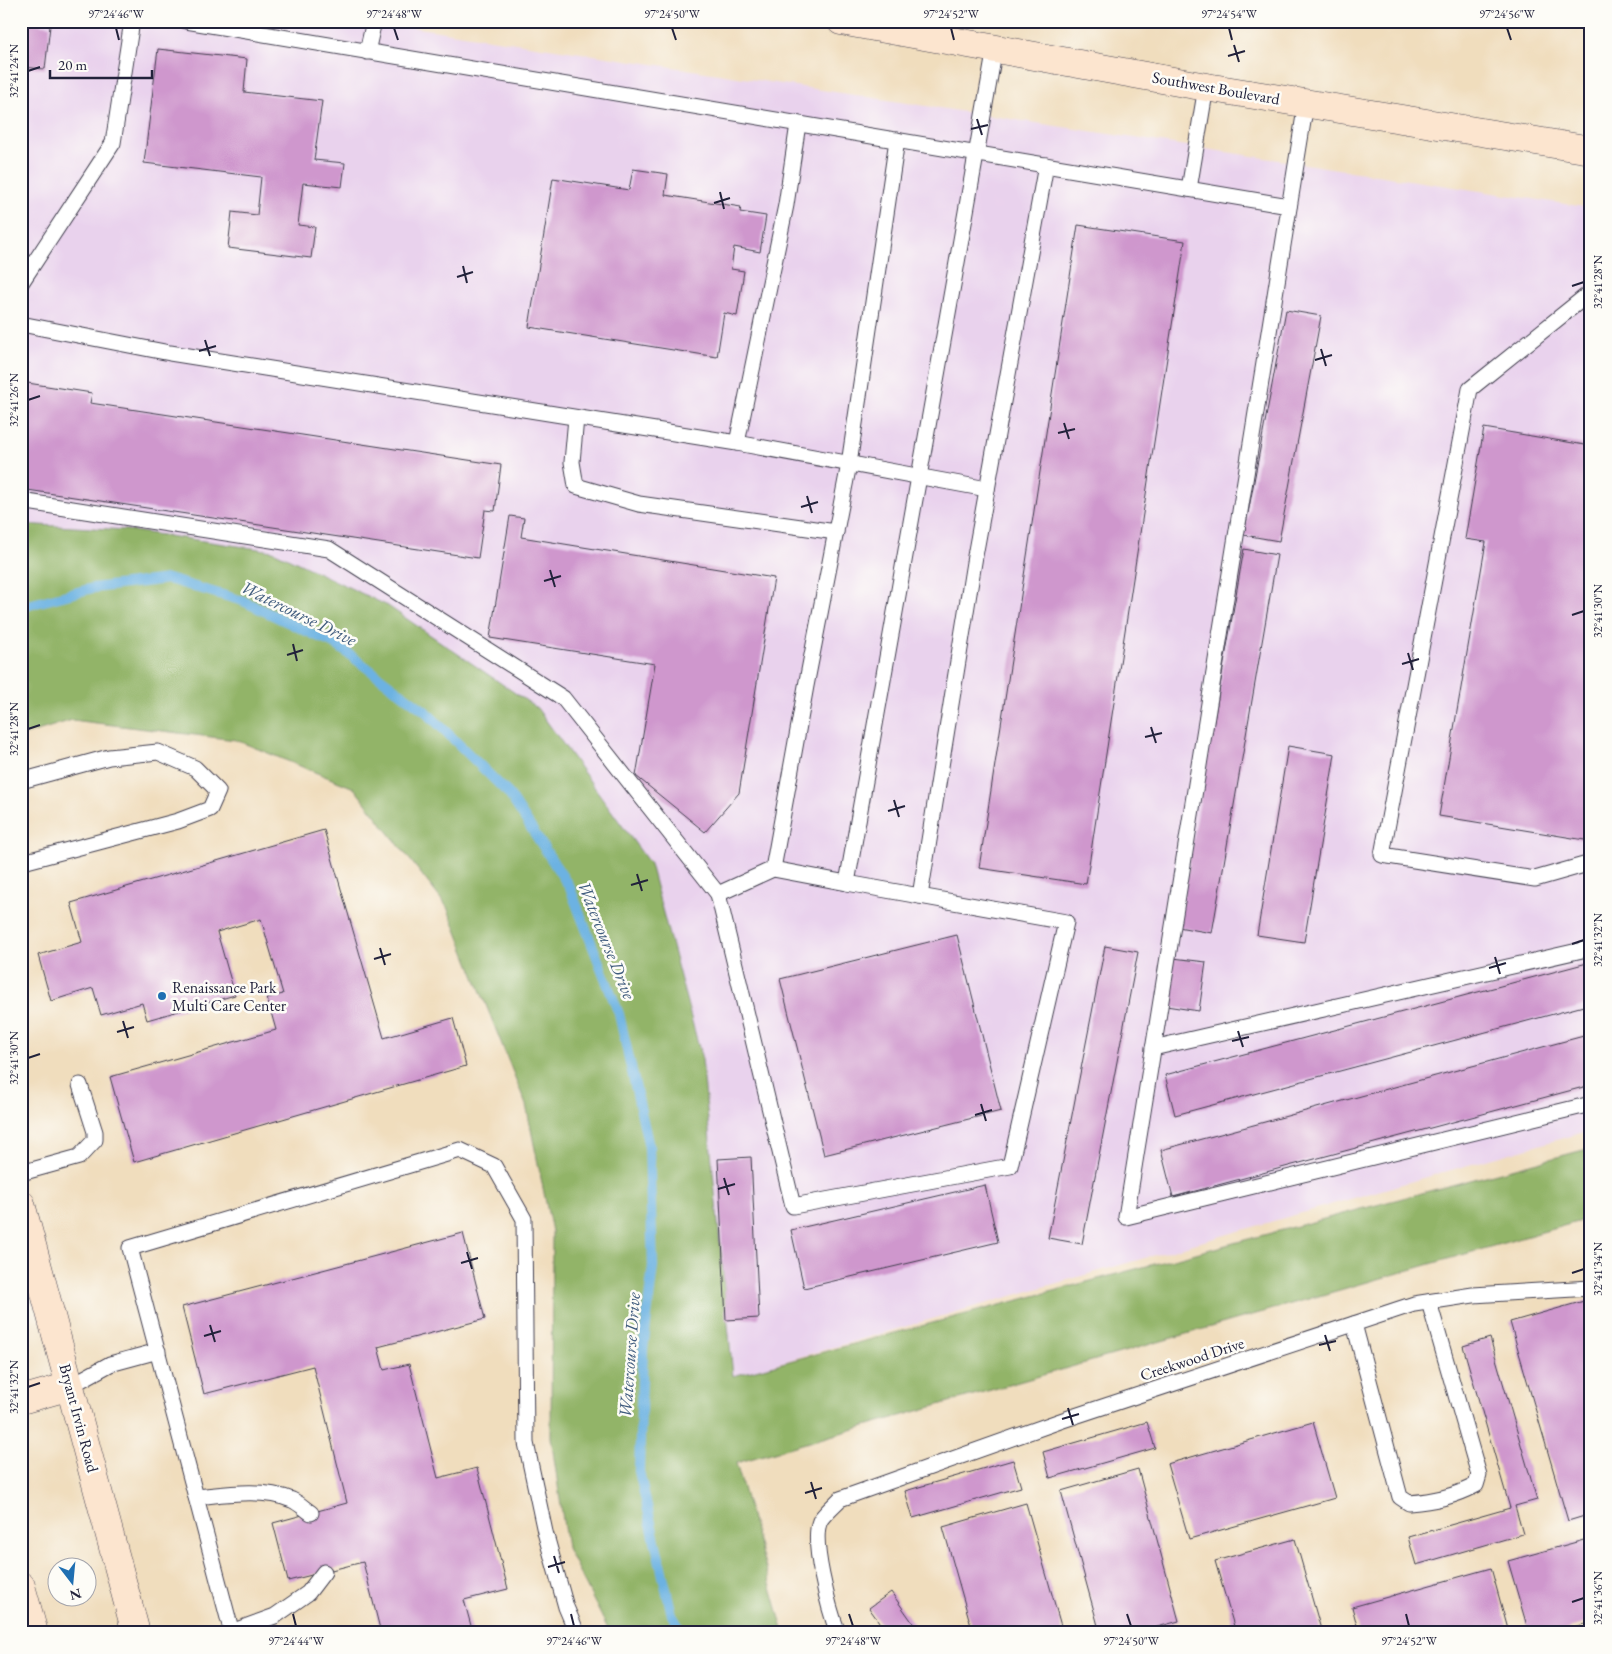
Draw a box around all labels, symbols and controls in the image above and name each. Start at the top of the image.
text: 97°24'46"W [88,6,145,22]
text: 97°24'48"W [366,6,423,22]
text: 97°24'50"W [644,6,701,22]
text: 97°24'52"W [923,6,980,22]
text: 97°24'54"W [1201,6,1258,22]
text: 97°24'56"W [1479,6,1536,22]
text: 32°41'24"N [6,44,22,98]
scale bar [50,48,152,80]
text: 20 m [58,55,87,74]
street label: Southwest Boulevard [1151,66,1282,110]
text: 32°41'28"N [1590,255,1606,309]
text: 32°41'26"N [6,373,22,427]
water label: Watercourse Drive [238,575,361,651]
text: 32°41'30"N [1590,584,1606,638]
text: 32°41'28"N [6,702,22,756]
water label: Watercourse Drive [573,877,641,1003]
text: 32°41'32"N [1590,913,1606,967]
place label: Renaissance Park Multi Care Center [172,977,287,1016]
marker: Renaissance Park Multi Care Center [156,990,168,1002]
text: 32°41'30"N [6,1031,22,1085]
text: 32°41'34"N [1590,1242,1606,1296]
water label: Watercourse Drive [613,1291,645,1418]
street label: Creekwood Drive [1137,1332,1247,1386]
text: 32°41'32"N [6,1360,22,1414]
street label: Bryant Irvin Road [54,1361,104,1475]
north arrow [48,1556,98,1606]
text: 32°41'36"N [1590,1571,1606,1625]
text: N [67,1584,84,1605]
text: 97°24'44"W [268,1633,325,1649]
text: 97°24'46"W [546,1633,603,1649]
text: 97°24'48"W [825,1633,882,1649]
text: 97°24'50"W [1103,1633,1160,1649]
text: 97°24'52"W [1381,1633,1438,1649]

